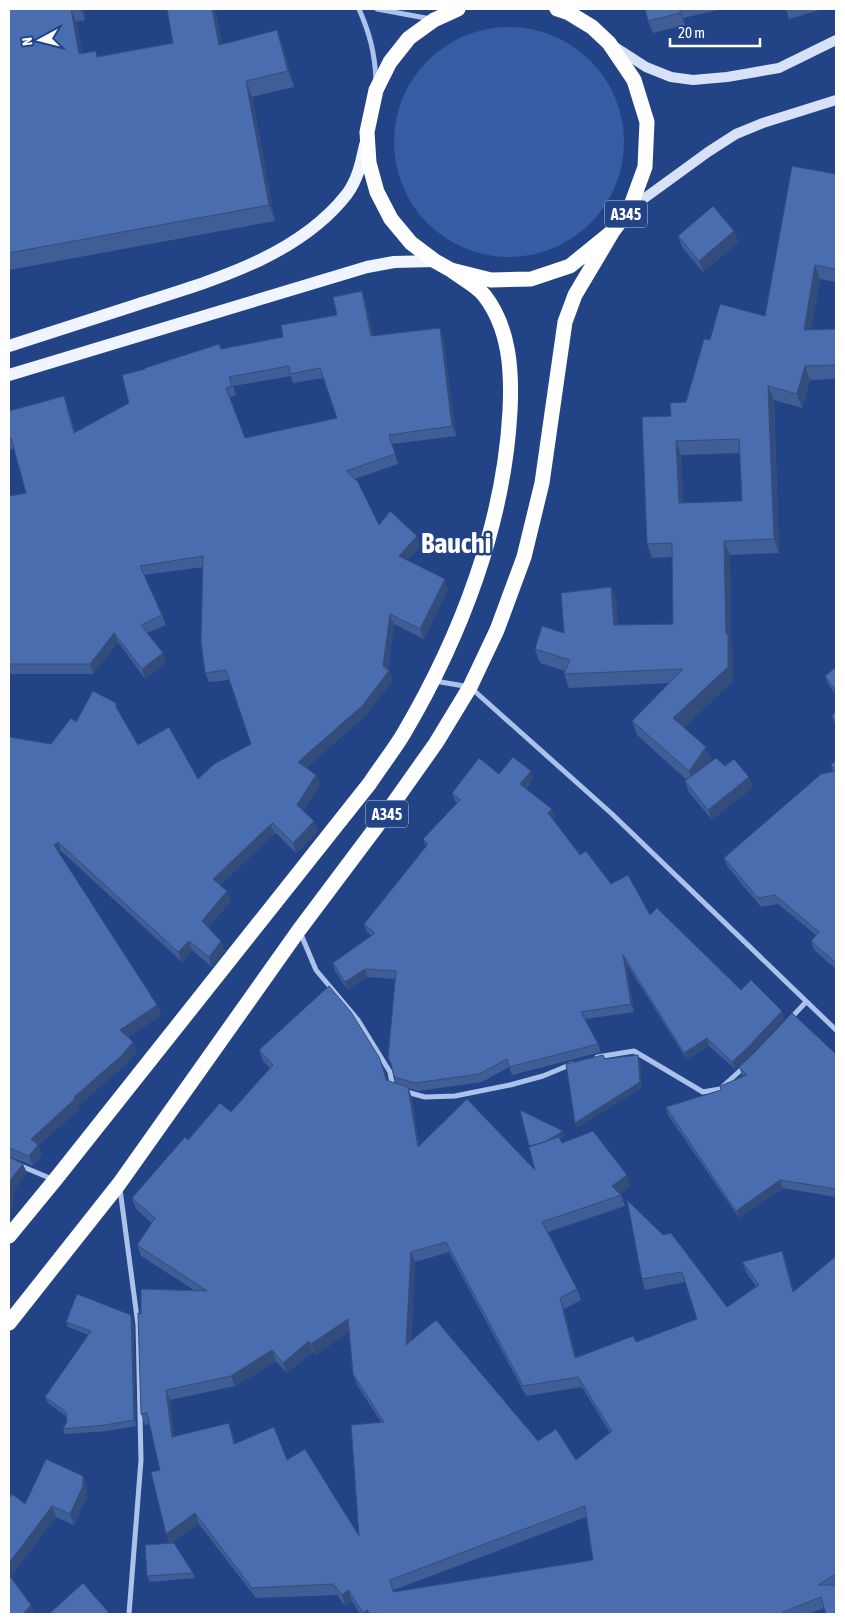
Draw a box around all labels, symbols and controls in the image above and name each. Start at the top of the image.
north arrow [15,15,65,65]
scale bar [670,15,760,47]
text: 20 m [678,24,705,41]
text: N [19,37,36,47]
road number: A345 [605,200,647,228]
district label: Bauchi [421,527,491,559]
road number: A345 [366,801,408,828]

